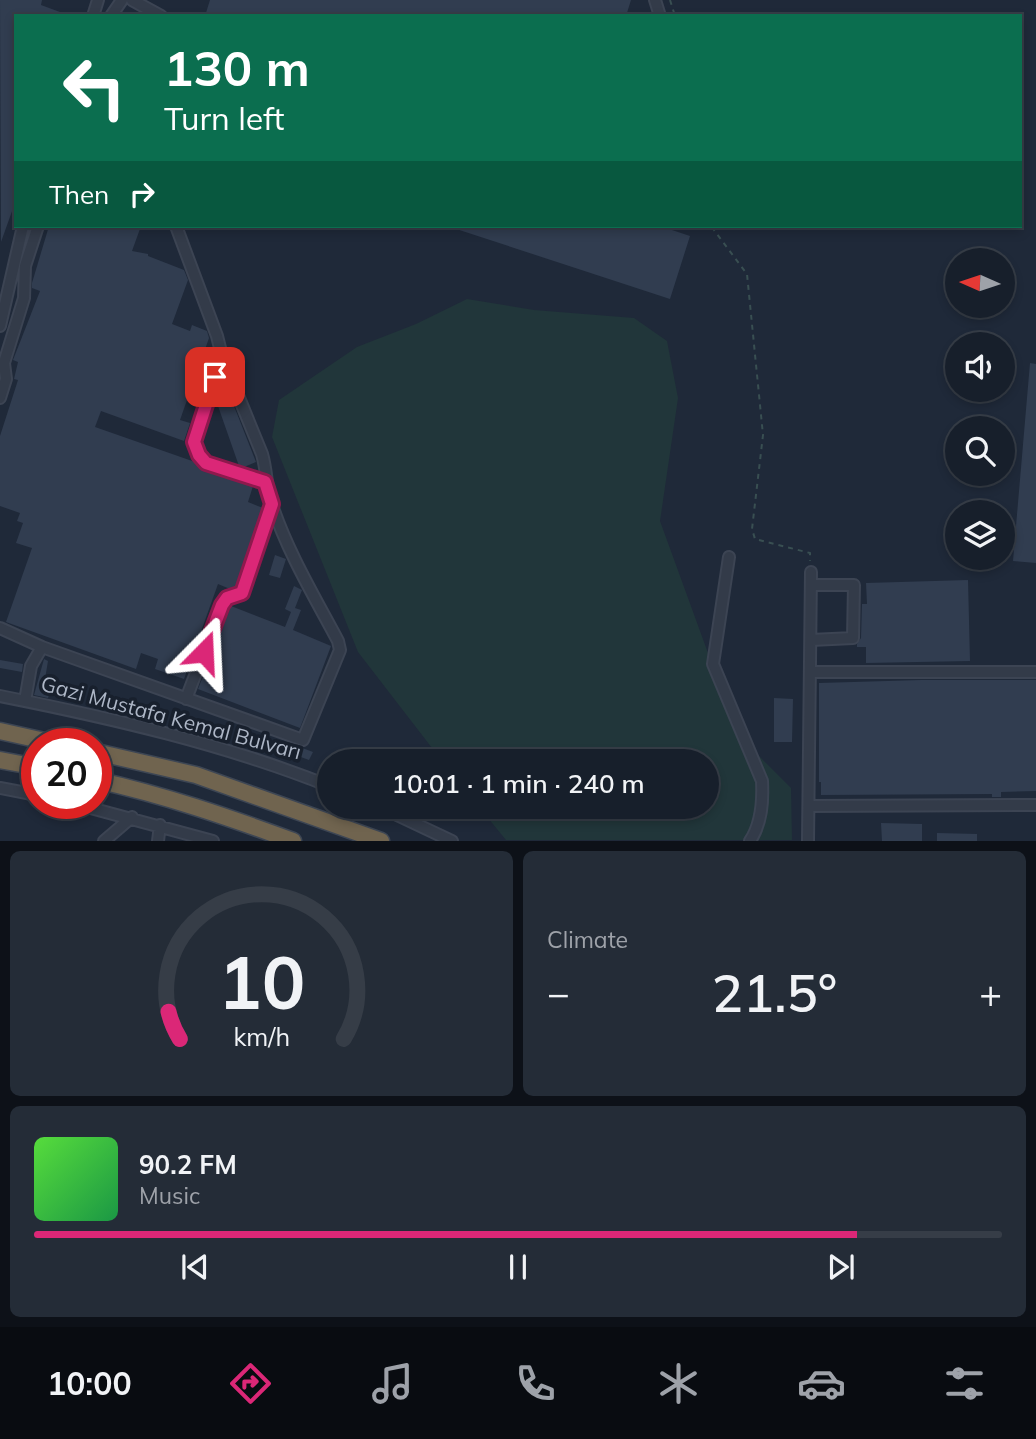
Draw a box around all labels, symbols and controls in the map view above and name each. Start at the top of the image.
text: 130 m [164,37,310,98]
icon: left [49,42,140,133]
text: Turn left [164,98,284,138]
icon: right [123,175,161,213]
text: Then [49,178,109,211]
north arrow [945,248,1015,318]
map controls [945,248,1015,570]
button: sound [945,332,1015,402]
pin [185,347,245,407]
icon: arrive [196,358,234,396]
button: search [945,416,1015,486]
button: layers [945,500,1015,570]
position arrow [167,615,241,689]
street label: Gazi Mustafa Kemal Bulvarı [38,670,304,764]
speed limit sign: 20 [21,728,112,819]
text: 10:01 · 1 min · 240 m [391,767,645,800]
text: Climate [547,925,628,954]
text: 10 [218,937,305,1028]
text: 21.5° [712,960,837,1025]
text: − [547,969,570,1017]
text: + [979,969,1002,1017]
text: km/h [233,1021,290,1052]
text: 90.2 FM [139,1148,237,1181]
text: Music [139,1181,200,1210]
icon: previous [176,1248,214,1286]
icon: pause [499,1248,537,1286]
icon: next [822,1248,860,1286]
icon: directions [226,1359,275,1408]
icon: music [368,1359,417,1408]
icon: phone [511,1359,560,1408]
icon: climate [654,1359,703,1408]
icon: car [797,1359,846,1408]
icon: filters [940,1359,989,1408]
text: 10:00 [47,1363,132,1403]

